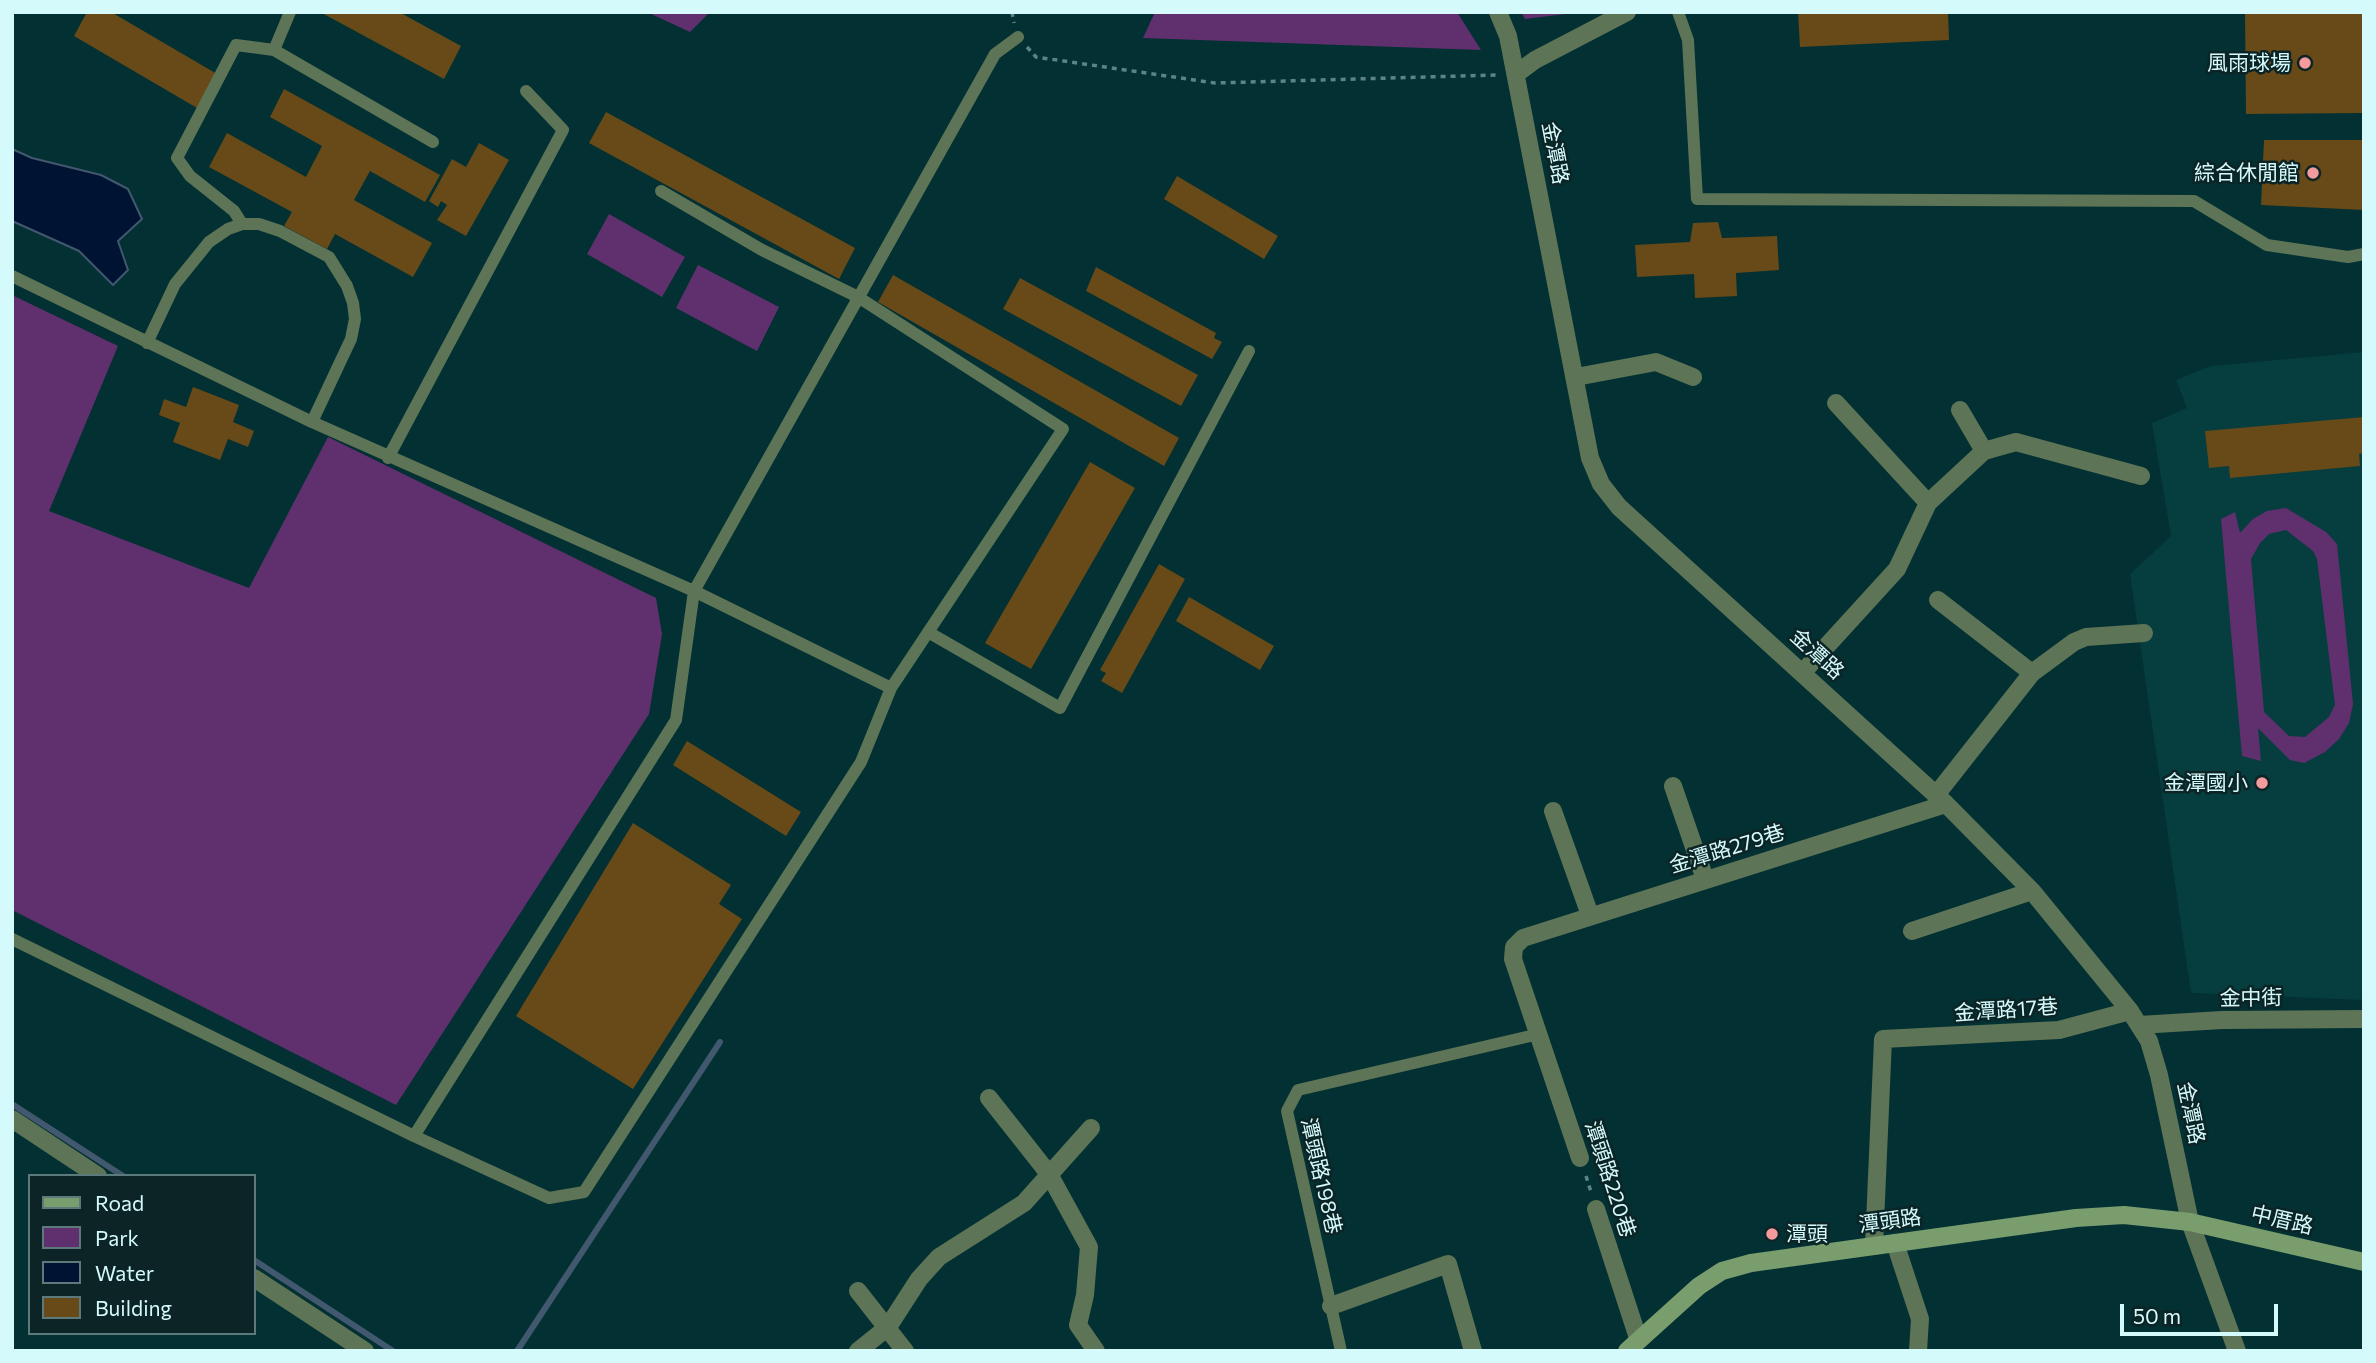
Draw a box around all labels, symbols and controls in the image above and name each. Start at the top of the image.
place label: 風雨球場 [2207,50,2291,76]
marker: 風雨球場 [2297,55,2313,71]
street label: 金潭路 [1537,120,1573,186]
place label: 綜合休閒館 [2194,160,2299,186]
marker: 綜合休閒館 [2305,165,2321,181]
street label: 金潭路 [1785,624,1849,684]
place label: 金潭國小 [2164,770,2248,796]
marker: 金潭國小 [2254,775,2270,791]
street label: 金潭路279巷 [1666,820,1788,878]
street label: 金中街 [2219,985,2283,1011]
street label: 金潭路17巷 [1953,994,2059,1026]
street label: 金潭路 [2172,1080,2210,1146]
street label: 潭頭路198巷 [1295,1115,1347,1237]
street label: 潭頭路220巷 [1579,1118,1641,1240]
legend [28,1174,256,1335]
text: Road [95,1190,144,1215]
street label: 中厝路 [2248,1201,2316,1239]
street label: 潭頭路 [1857,1204,1923,1238]
place label: 潭頭 [1786,1221,1828,1247]
text: Park [95,1225,139,1250]
marker: 潭頭 [1764,1226,1780,1242]
text: Water [95,1260,154,1285]
scale bar [2124,1290,2282,1334]
text: Building [95,1295,172,1320]
text: 50 m [2133,1303,2181,1328]

